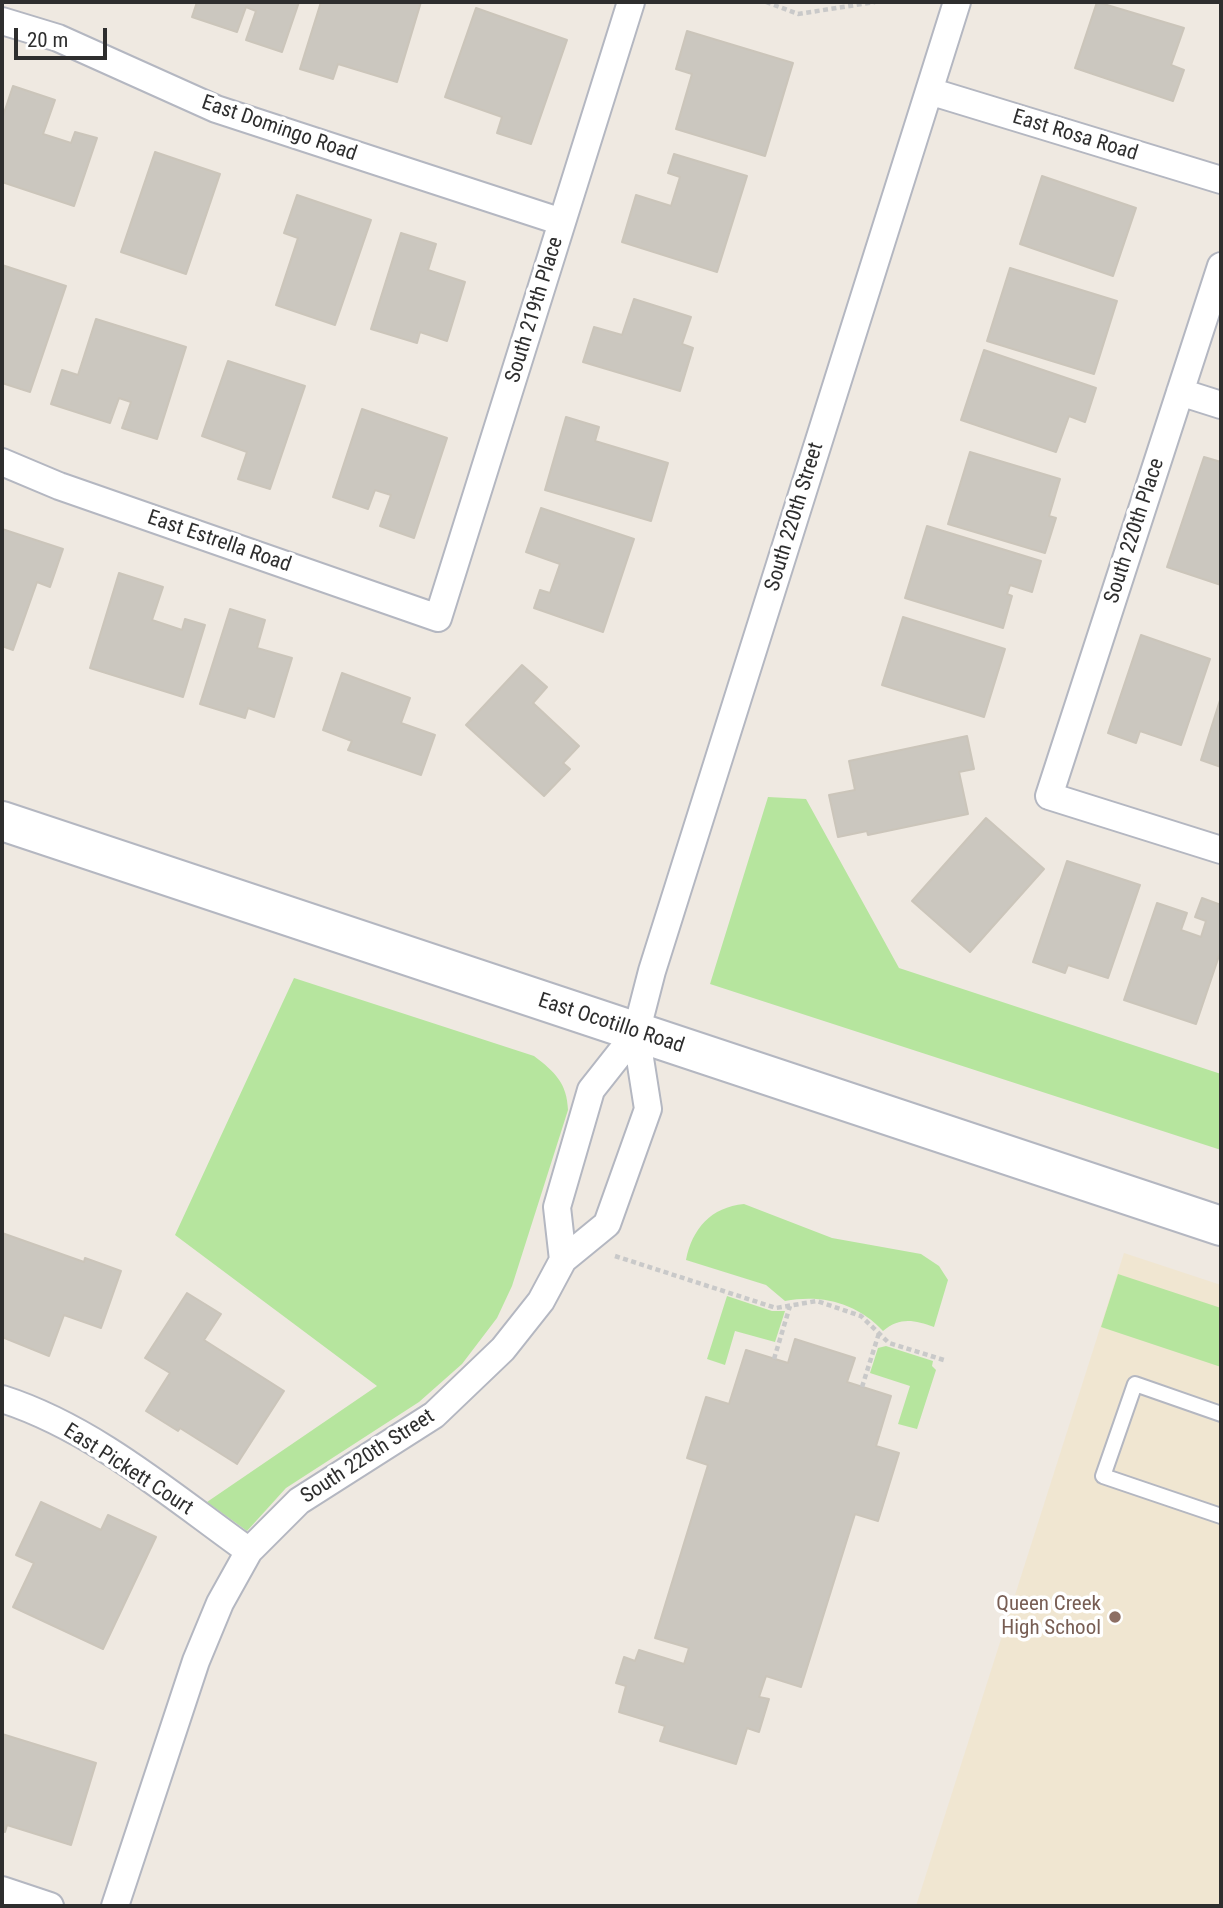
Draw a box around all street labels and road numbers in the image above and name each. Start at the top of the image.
street label: East Domingo Road [198,91,360,167]
street label: East Rosa Road [1009,105,1141,167]
street label: South 219th Place [501,234,569,386]
street label: South 220th Street [760,440,830,594]
street label: South 220th Place [1100,455,1170,607]
street label: East Estrella Road [144,506,294,578]
street label: East Ocotillo Road [535,989,687,1059]
street label: South 220th Street [296,1404,440,1510]
street label: East Pickett Court [59,1419,197,1521]

